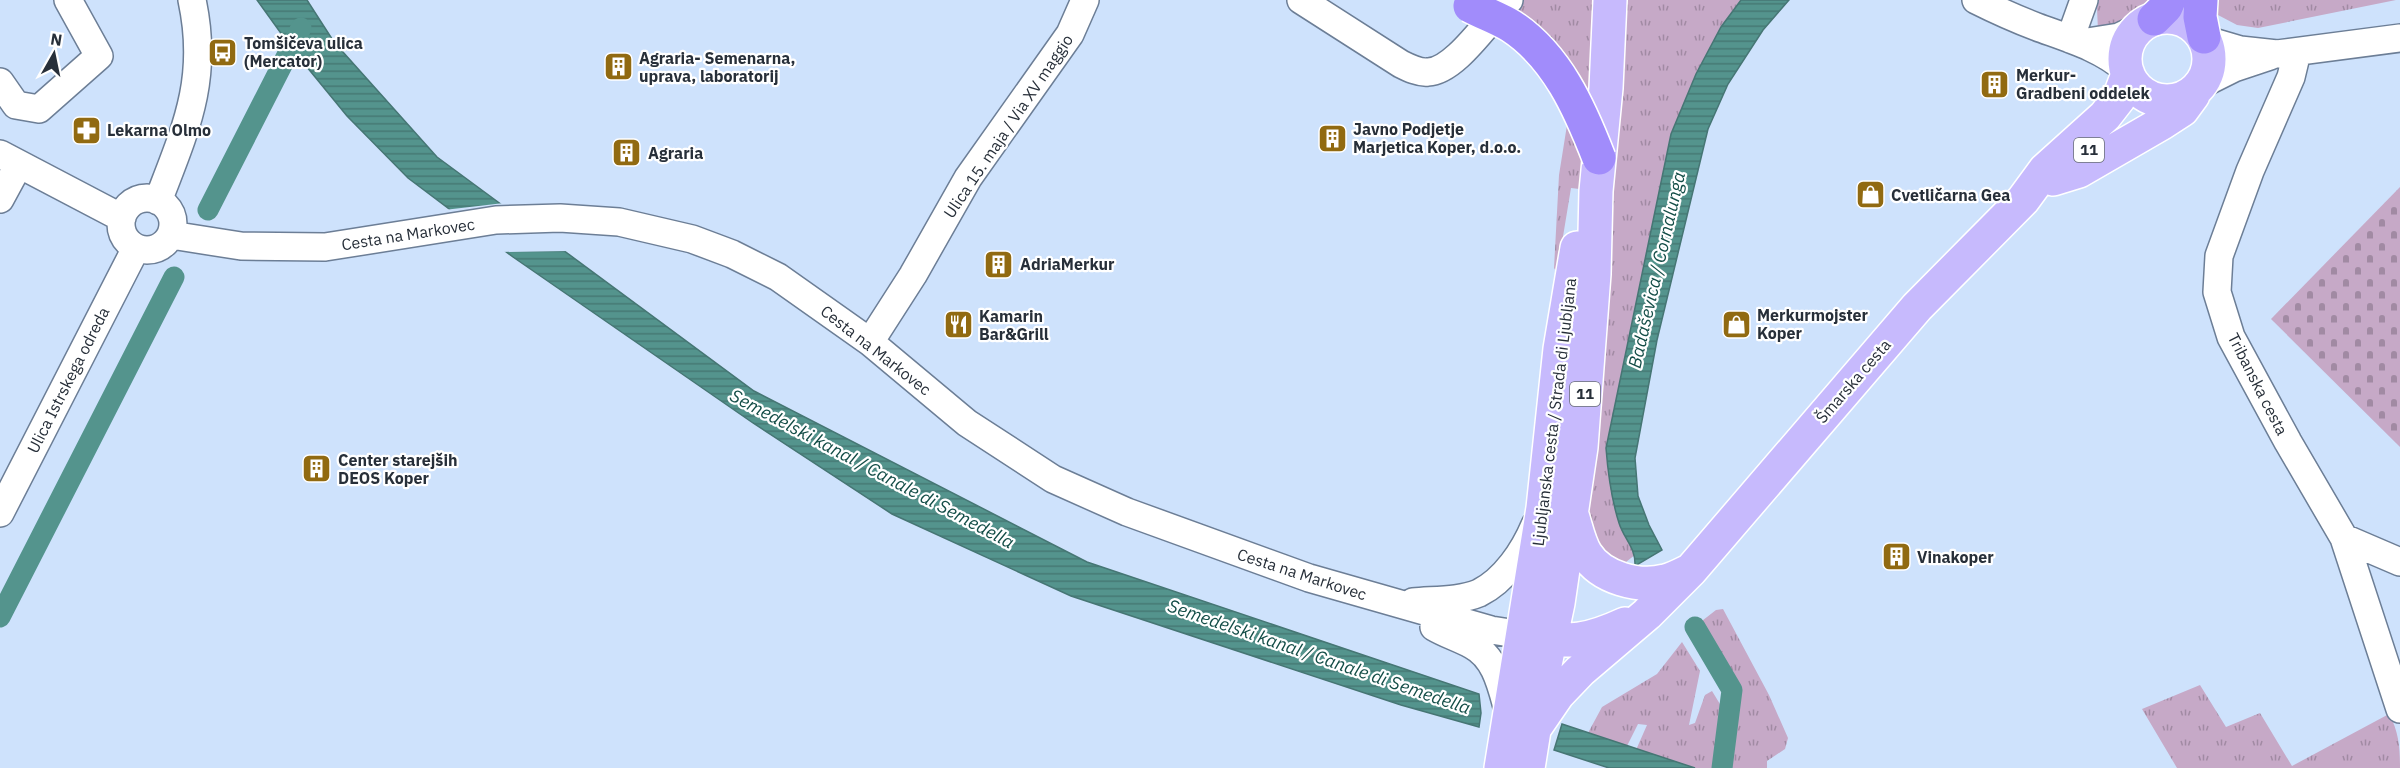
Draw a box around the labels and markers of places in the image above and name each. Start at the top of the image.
place label: Tomšičeva ulica (Mercator) [244,33,363,71]
bus stop icon: Tomšičeva ulica (Mercator) [207,36,239,68]
place label: Agraria- Semenarna, uprava, laboratorij [639,48,796,86]
building icon: Agraria- Semenarna, uprava, laboratorij [602,51,634,83]
place label: Merkur- Gradbeni oddelek [2016,65,2150,103]
building icon: Merkur- Gradbeni oddelek [1979,68,2011,100]
pharmacy icon: Lekarna Olmo [70,114,102,146]
place label: Javno Podjetje Marjetica Koper, d.o.o. [1353,119,1521,157]
place label: Lekarna Olmo [107,120,211,140]
building icon: Javno Podjetje Marjetica Koper, d.o.o. [1316,122,1348,154]
building icon: Agraria [611,137,643,169]
place label: Agraria [648,143,703,163]
shop icon: Cvetličarna Gea [1854,179,1886,211]
place label: Cvetličarna Gea [1891,185,2010,205]
building icon: AdriaMerkur [983,248,1015,280]
place label: AdriaMerkur [1020,254,1115,274]
place label: Merkurmojster Koper [1757,305,1869,343]
place label: Kamarin Bar&Grill [979,306,1049,344]
shop icon: Merkurmojster Koper [1720,308,1752,340]
restaurant icon: Kamarin Bar&Grill [942,309,974,341]
place label: Center starejših DEOS Koper [338,450,458,488]
building icon: Center starejših DEOS Koper [301,453,333,485]
building icon: Vinakoper [1880,541,1912,573]
place label: Vinakoper [1917,547,1994,567]

